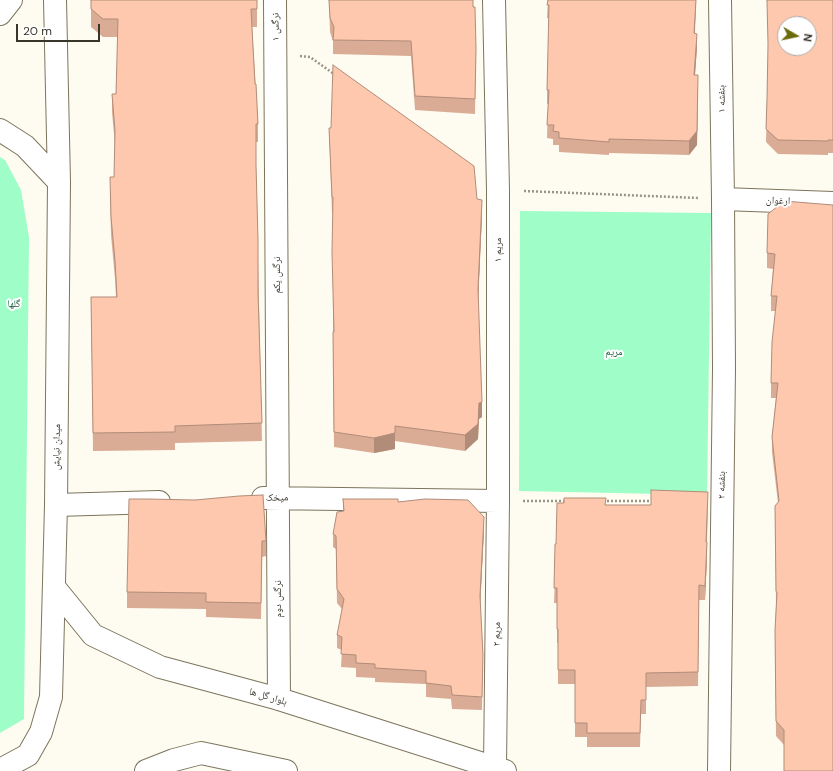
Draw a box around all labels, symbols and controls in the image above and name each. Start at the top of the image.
street label: نرگس ۱ [270,13,282,41]
scale bar [18,16,102,42]
north arrow [777,16,817,56]
text: 20 m [23,23,52,39]
text: N [800,33,815,43]
street label: بنفشه ۱ [716,85,728,113]
street label: ارغوان [766,195,790,207]
street label: مریم ۱ [492,238,504,262]
street label: نرگس یکم [271,256,283,294]
park label: گلها [8,298,20,310]
park label: مریم [605,346,623,358]
street label: میدان نیایش [51,424,63,470]
street label: بنفشه ۲ [716,471,728,499]
street label: میخک [266,492,288,504]
street label: نرگس دوم [272,580,284,618]
street label: مریم ۲ [491,622,503,646]
street label: بلوار گل ها [248,686,288,708]

